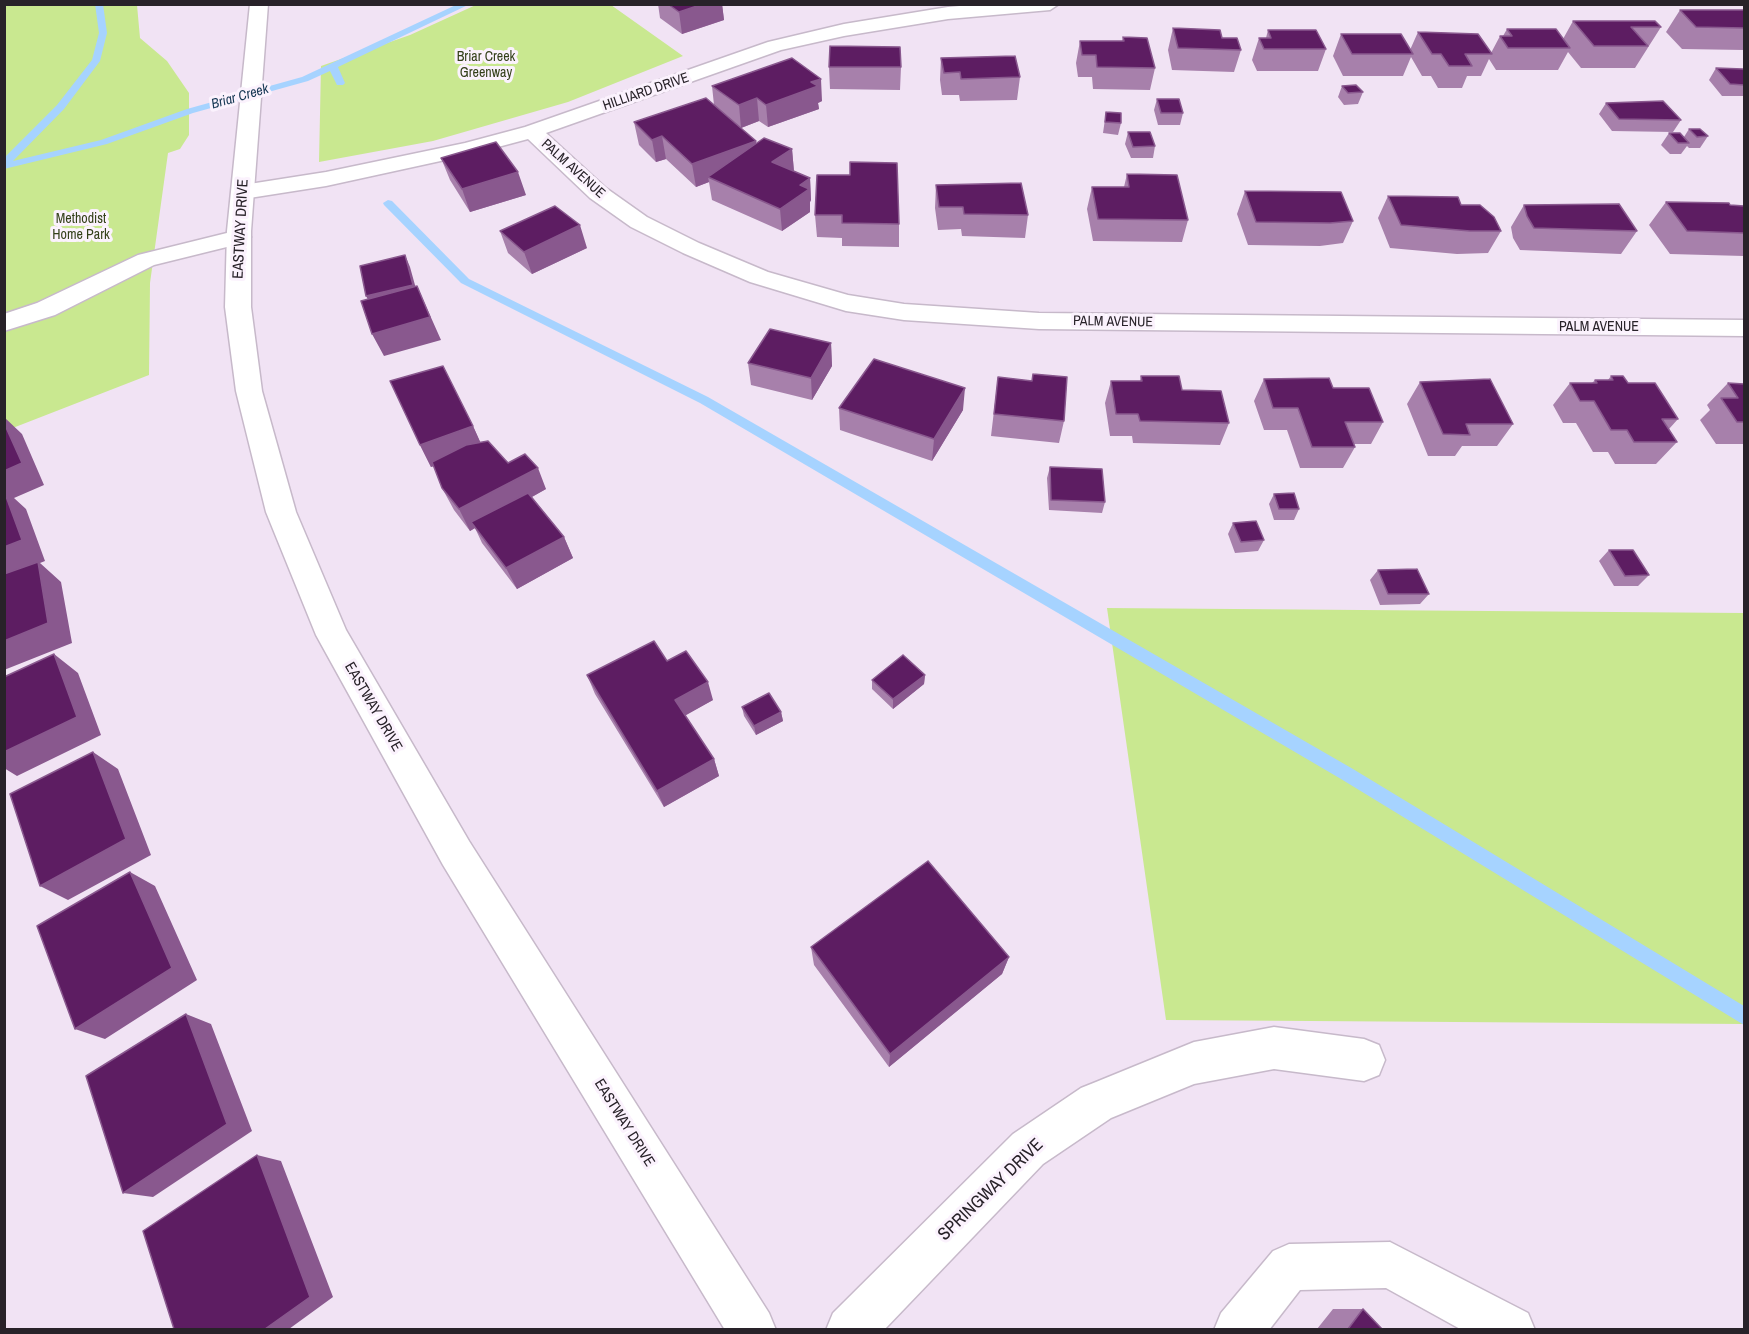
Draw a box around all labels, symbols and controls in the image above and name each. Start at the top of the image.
park label: Briar Creek Greenway [457,49,515,82]
street label: HILLIARD DRIVE [601,69,691,115]
water label: Briar Creek [209,81,271,113]
street label: PALM AVENUE [538,136,608,202]
street label: EASTWAY DRIVE [229,179,253,279]
park label: Methodist Home Park [52,211,110,244]
street label: PALM AVENUE [1073,313,1153,331]
street label: PALM AVENUE [1559,319,1639,335]
street label: EASTWAY DRIVE [340,659,406,755]
street label: EASTWAY DRIVE [590,1076,658,1170]
street label: SPRINGWAY DRIVE [934,1134,1048,1246]

